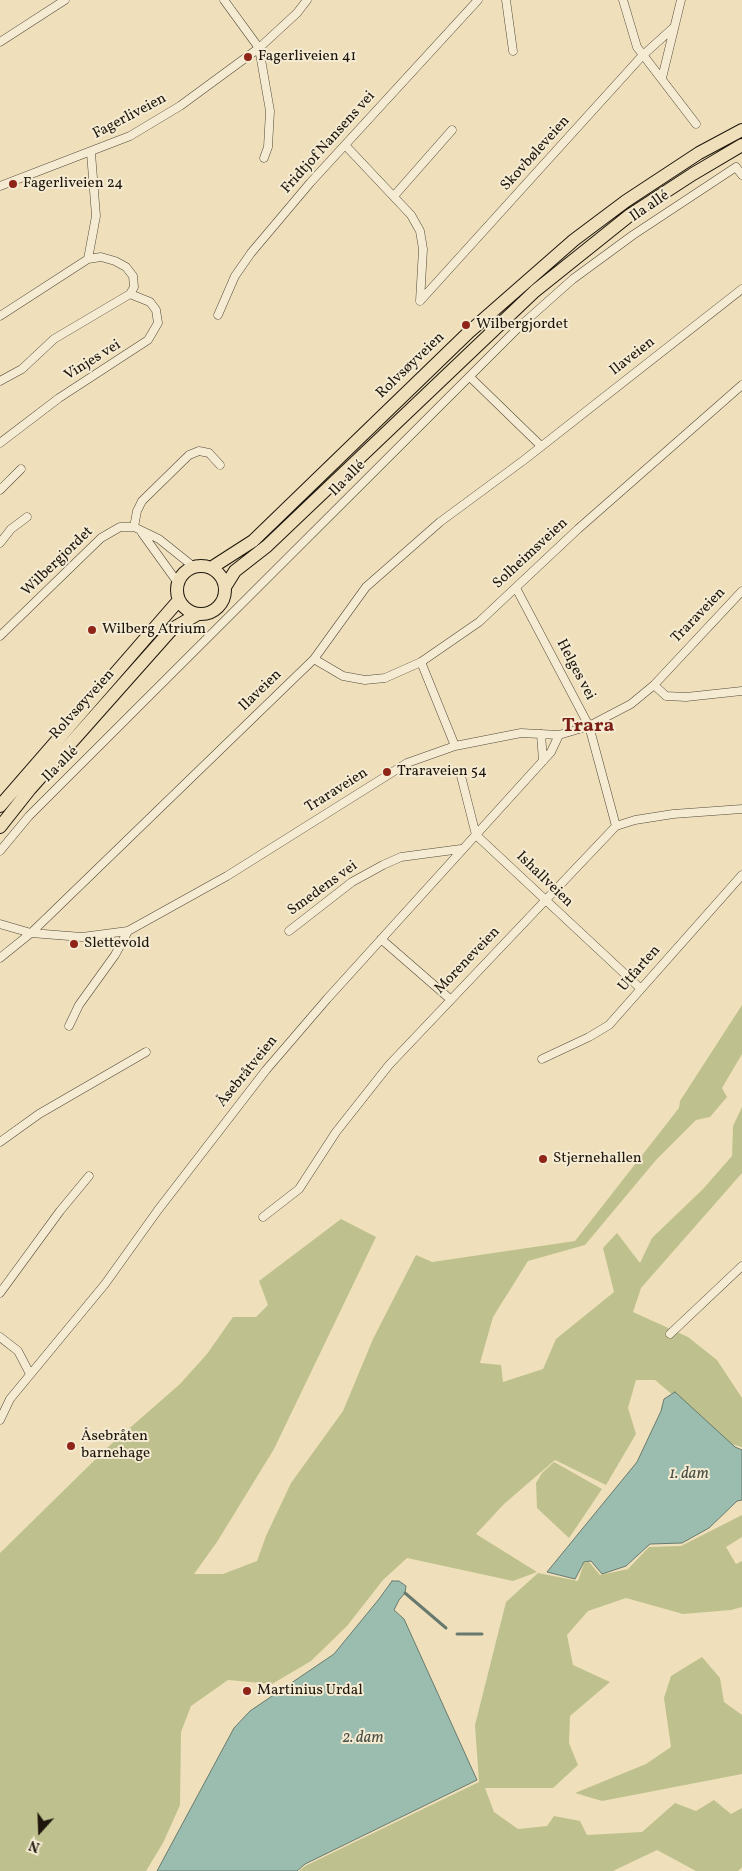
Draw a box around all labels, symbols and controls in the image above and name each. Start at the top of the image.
place label: Fagerliveien 41 [258,48,356,66]
marker: Fagerliveien 41 [242,51,254,63]
street label: Fridtjof Nansens vei [278,88,380,198]
street label: Fagerliveien [90,90,170,144]
street label: Skovbøleveien [498,113,574,195]
place label: Fagerliveien 24 [23,175,123,193]
marker: Fagerliveien 24 [7,178,19,190]
street label: Ila allé [627,187,673,227]
place label: Wilbergjordet [476,316,568,334]
marker: Wilbergjordet [460,319,472,331]
street label: Rolvsøyveien [373,329,449,403]
street label: Ilaveien [607,334,659,380]
street label: Vinjes vei [61,337,125,385]
street label: Ila allé [326,457,370,501]
street label: Solheimsveien [490,515,572,593]
street label: Wilbergjordet [19,524,97,600]
street label: Traraveien [668,584,730,648]
place label: Wilberg Atrium [102,621,206,639]
marker: Wilberg Atrium [86,624,98,636]
street label: Helges vei [551,636,599,704]
street label: Rolvsøyveien [47,666,119,744]
street label: Ilaveien [236,666,286,716]
district label: Trara [562,715,614,739]
street label: Ila allé [39,743,83,787]
place label: Traraveien 54 [397,763,487,781]
street label: Traraveien [302,765,372,817]
marker: Traraveien 54 [381,766,393,778]
street label: Ishallveien [512,848,576,912]
street label: Smedens vei [285,858,361,920]
street label: Moreneveien [432,924,504,998]
place label: Slettevold [84,935,150,953]
marker: Slettevold [68,938,80,950]
street label: Utfarten [615,942,665,996]
street label: Åsebråtveien [214,1033,282,1111]
place label: Stjernehallen [553,1150,642,1168]
marker: Stjernehallen [537,1153,549,1165]
place label: Åsebråten barnehage [81,1428,150,1463]
marker: Åsebråten barnehage [65,1440,77,1452]
water label: 1. dam [669,1465,709,1485]
place label: Martinius Urdal [257,1682,363,1700]
marker: Martinius Urdal [241,1685,253,1697]
water label: 2. dam [342,1729,384,1749]
north arrow [15,1806,65,1856]
text: N [27,1835,43,1856]

